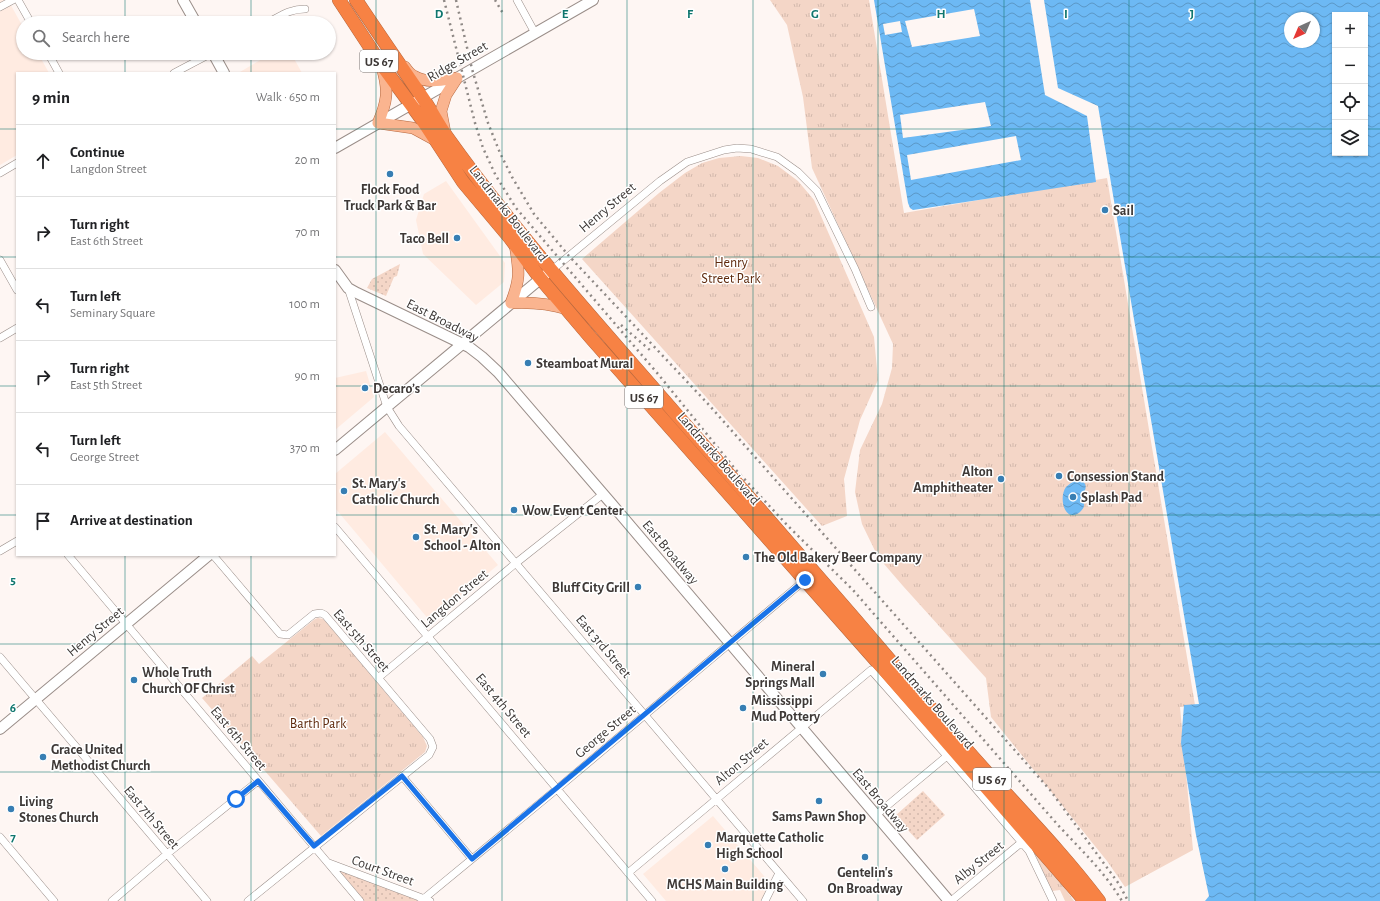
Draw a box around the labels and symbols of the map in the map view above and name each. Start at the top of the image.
text: D [435,8,444,21]
text: E [562,8,569,21]
text: F [687,8,694,21]
text: G [811,8,819,21]
text: H [936,8,946,21]
text: I [1064,8,1068,21]
text: J [1190,8,1194,21]
north arrow [1284,12,1320,48]
street label: Ridge Street [425,39,490,85]
road number: US 67 [360,50,398,72]
street label: Landmarks Boulevard [466,163,550,264]
marker: Flock Food Truck Park & Bar [385,169,395,179]
street label: Henry Street [577,180,639,235]
place label: Flock Food Truck Park & Bar [344,183,436,213]
place label: Sail [1113,204,1134,218]
marker: Sail [1100,205,1110,215]
place label: Taco Bell [400,232,449,246]
marker: Taco Bell [452,233,462,243]
park label: Henry Street Park [701,256,761,286]
street label: East Broadway [404,297,481,345]
place label: Steamboat Mural [536,357,633,371]
marker: Steamboat Mural [523,358,533,368]
place label: Decaro’s [373,382,420,396]
marker: Decaro’s [360,383,370,393]
road number: US 67 [625,386,663,408]
street label: Landmarks Boulevard [674,410,762,508]
place label: Alton Amphitheater [913,465,993,495]
place label: Consession Stand [1067,470,1165,484]
marker: Consession Stand [1054,471,1064,481]
marker: Alton Amphitheater [996,474,1006,484]
place label: St. Mary's Catholic Church [352,477,440,507]
marker: St. Mary's Catholic Church [339,486,349,496]
place label: Splash Pad [1081,491,1143,505]
marker: Splash Pad [1068,492,1078,502]
place label: Wow Event Center [522,504,624,518]
marker: Wow Event Center [509,505,519,515]
street label: East Broadway [640,518,701,587]
place label: St. Mary's School - Alton [424,523,501,553]
marker: St. Mary's School - Alton [411,532,421,542]
place label: The Old Bakery Beer Company [754,551,922,565]
marker: The Old Bakery Beer Company [741,552,751,562]
street label: Langdon Street [418,566,491,631]
route end [796,571,814,589]
text: 5 [10,574,16,587]
place label: Bluff City Grill [552,581,630,595]
marker: Bluff City Grill [633,582,643,592]
street label: Henry Street [65,604,127,659]
street label: East 5th Street [330,607,392,675]
street label: East 3rd Street [573,612,634,681]
street label: Landmarks Boulevard [888,654,976,752]
place label: Mineral Springs Mall [745,660,815,690]
place label: Whole Truth Church OF Christ [142,666,235,696]
marker: Mineral Springs Mall [818,669,828,679]
street label: East 4th Street [473,671,534,741]
marker: Whole Truth Church OF Christ [129,675,139,685]
place label: Mississippi Mud Pottery [751,694,821,724]
text: 6 [10,702,16,715]
street label: George Street [573,702,639,761]
marker: Mississippi Mud Pottery [738,703,748,713]
street label: East 6th Street [208,704,269,774]
park label: Barth Park [290,717,347,731]
street label: Alton Street [712,735,771,788]
place label: Grace United Methodist Church [51,743,151,773]
marker: Grace United Methodist Church [38,752,48,762]
street label: East Broadway [850,766,911,835]
road number: US 67 [973,768,1011,790]
street label: East 7th Street [121,783,182,852]
route start [227,790,245,808]
place label: Living Stones Church [19,795,99,825]
marker: Sams Pawn Shop [814,796,824,806]
marker: Living Stones Church [6,804,16,814]
place label: Sams Pawn Shop [772,810,866,824]
text: 7 [10,831,16,844]
place label: Marquette Catholic High School [716,831,824,861]
street label: Alby Street [951,838,1007,887]
marker: Marquette Catholic High School [703,840,713,850]
marker: Gentelin's On Broadway [860,852,870,862]
street label: Court Street [350,853,416,889]
marker: MCHS Main Building [720,864,730,874]
place label: Gentelin's On Broadway [828,866,903,896]
place label: MCHS Main Building [667,878,784,892]

